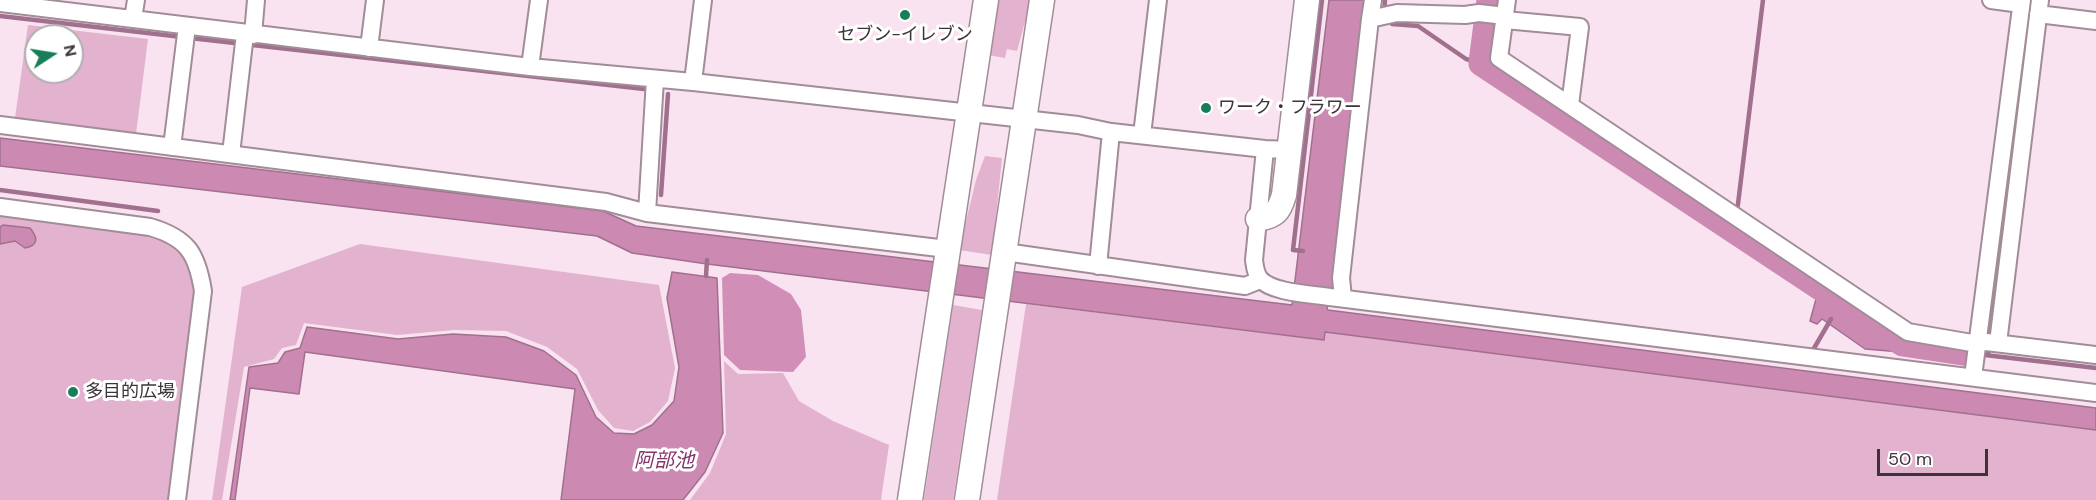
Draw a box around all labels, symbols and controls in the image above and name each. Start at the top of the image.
marker: セブン-イレブン [898,8,912,22]
north arrow [24,24,84,84]
place label: セブン-イレブン [837,24,973,46]
text: N [59,43,82,58]
place label: ワーク・フラワー [1218,97,1362,119]
marker: ワーク・フラワー [1199,101,1213,115]
place label: 多目的広場 [85,381,175,403]
marker: 多目的広場 [66,385,80,399]
scale bar [1880,437,1991,475]
text: 50 m [1888,447,1932,471]
water label: 阿部池 [634,450,694,474]

